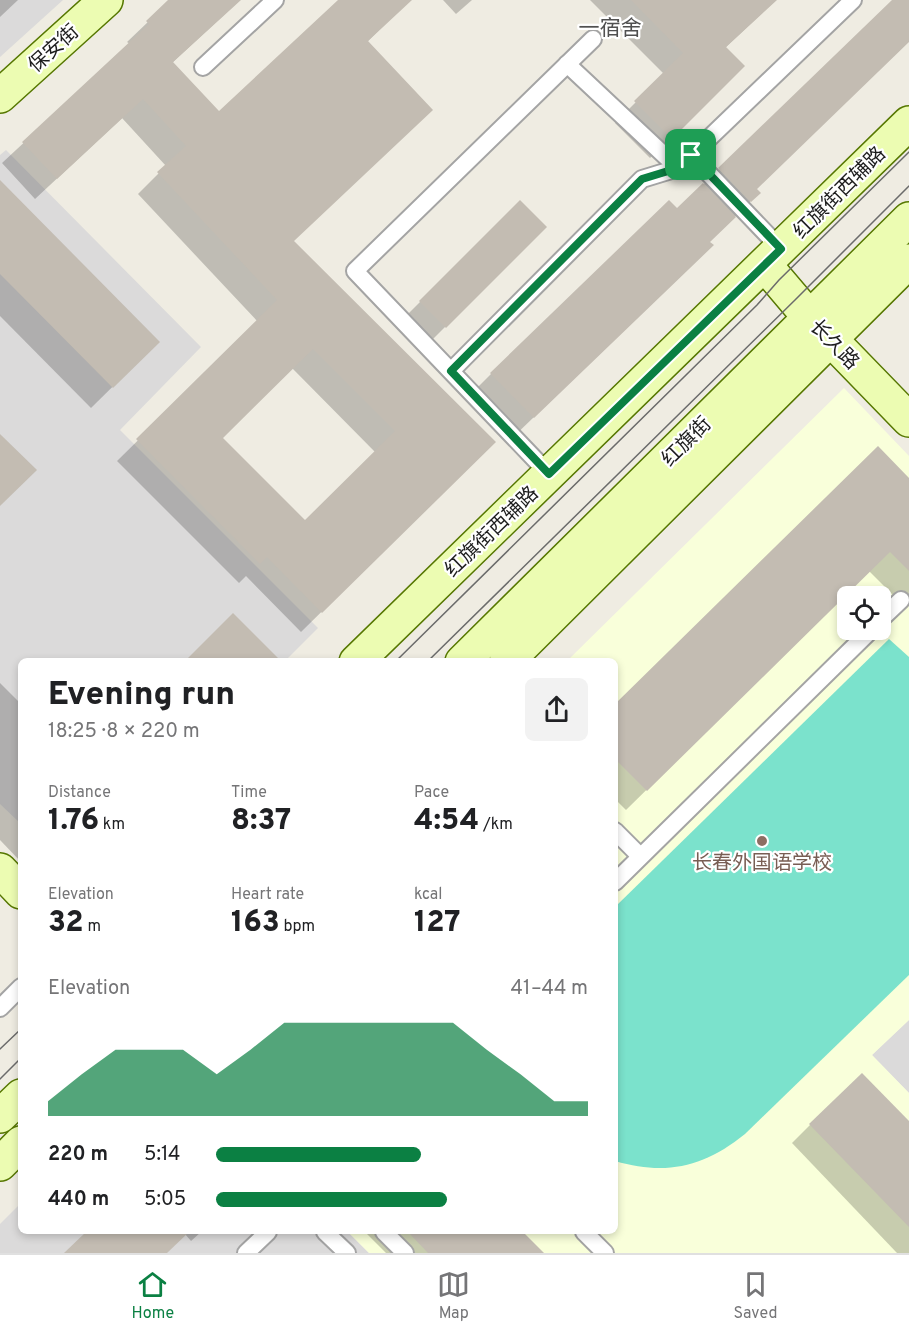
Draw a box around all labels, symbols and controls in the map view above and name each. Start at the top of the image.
district label: 一宿舍 [579,16,642,43]
street label: 保安街 [23,20,85,79]
pin [665,129,716,180]
icon: arrive [674,138,707,171]
street label: 红旗街西辅路 [789,142,892,245]
street label: 长久路 [803,315,864,376]
street label: 红旗街 [657,412,718,473]
street label: 红旗街西辅路 [440,481,545,583]
map controls [837,586,891,640]
button: locate [837,586,891,640]
text: Evening run [48,675,235,717]
button: share [525,678,588,741]
text: 18:25 · 8 × 220 m [48,719,200,745]
text: Distance [48,783,111,803]
text: Time [231,783,267,803]
text: Pace [414,783,449,803]
text: 1.76 [48,803,99,840]
text: 8:37 [231,803,291,840]
text: 4:54 [414,803,479,840]
text: km [99,815,125,835]
text: /km [479,815,513,835]
marker: 长春外国语学校 [755,834,769,848]
place label: 长春外国语学校 [692,851,832,877]
text: Elevation [48,885,114,905]
text: Heart rate [231,885,304,905]
text: kcal [414,885,442,905]
text: 32 [48,905,84,942]
text: 163 [231,905,280,942]
text: 127 [414,905,461,942]
text: m [84,917,101,937]
text: bpm [280,917,315,937]
text: Elevation [48,976,130,1002]
text: 41–44 m [511,976,588,1002]
text: 220 m [48,1142,108,1168]
text: 5:14 [144,1142,180,1168]
text: 440 m [48,1187,109,1213]
text: 5:05 [144,1187,186,1213]
tab: Home [132,1268,174,1324]
tab: Map [437,1268,470,1324]
tab: Saved [733,1268,777,1324]

